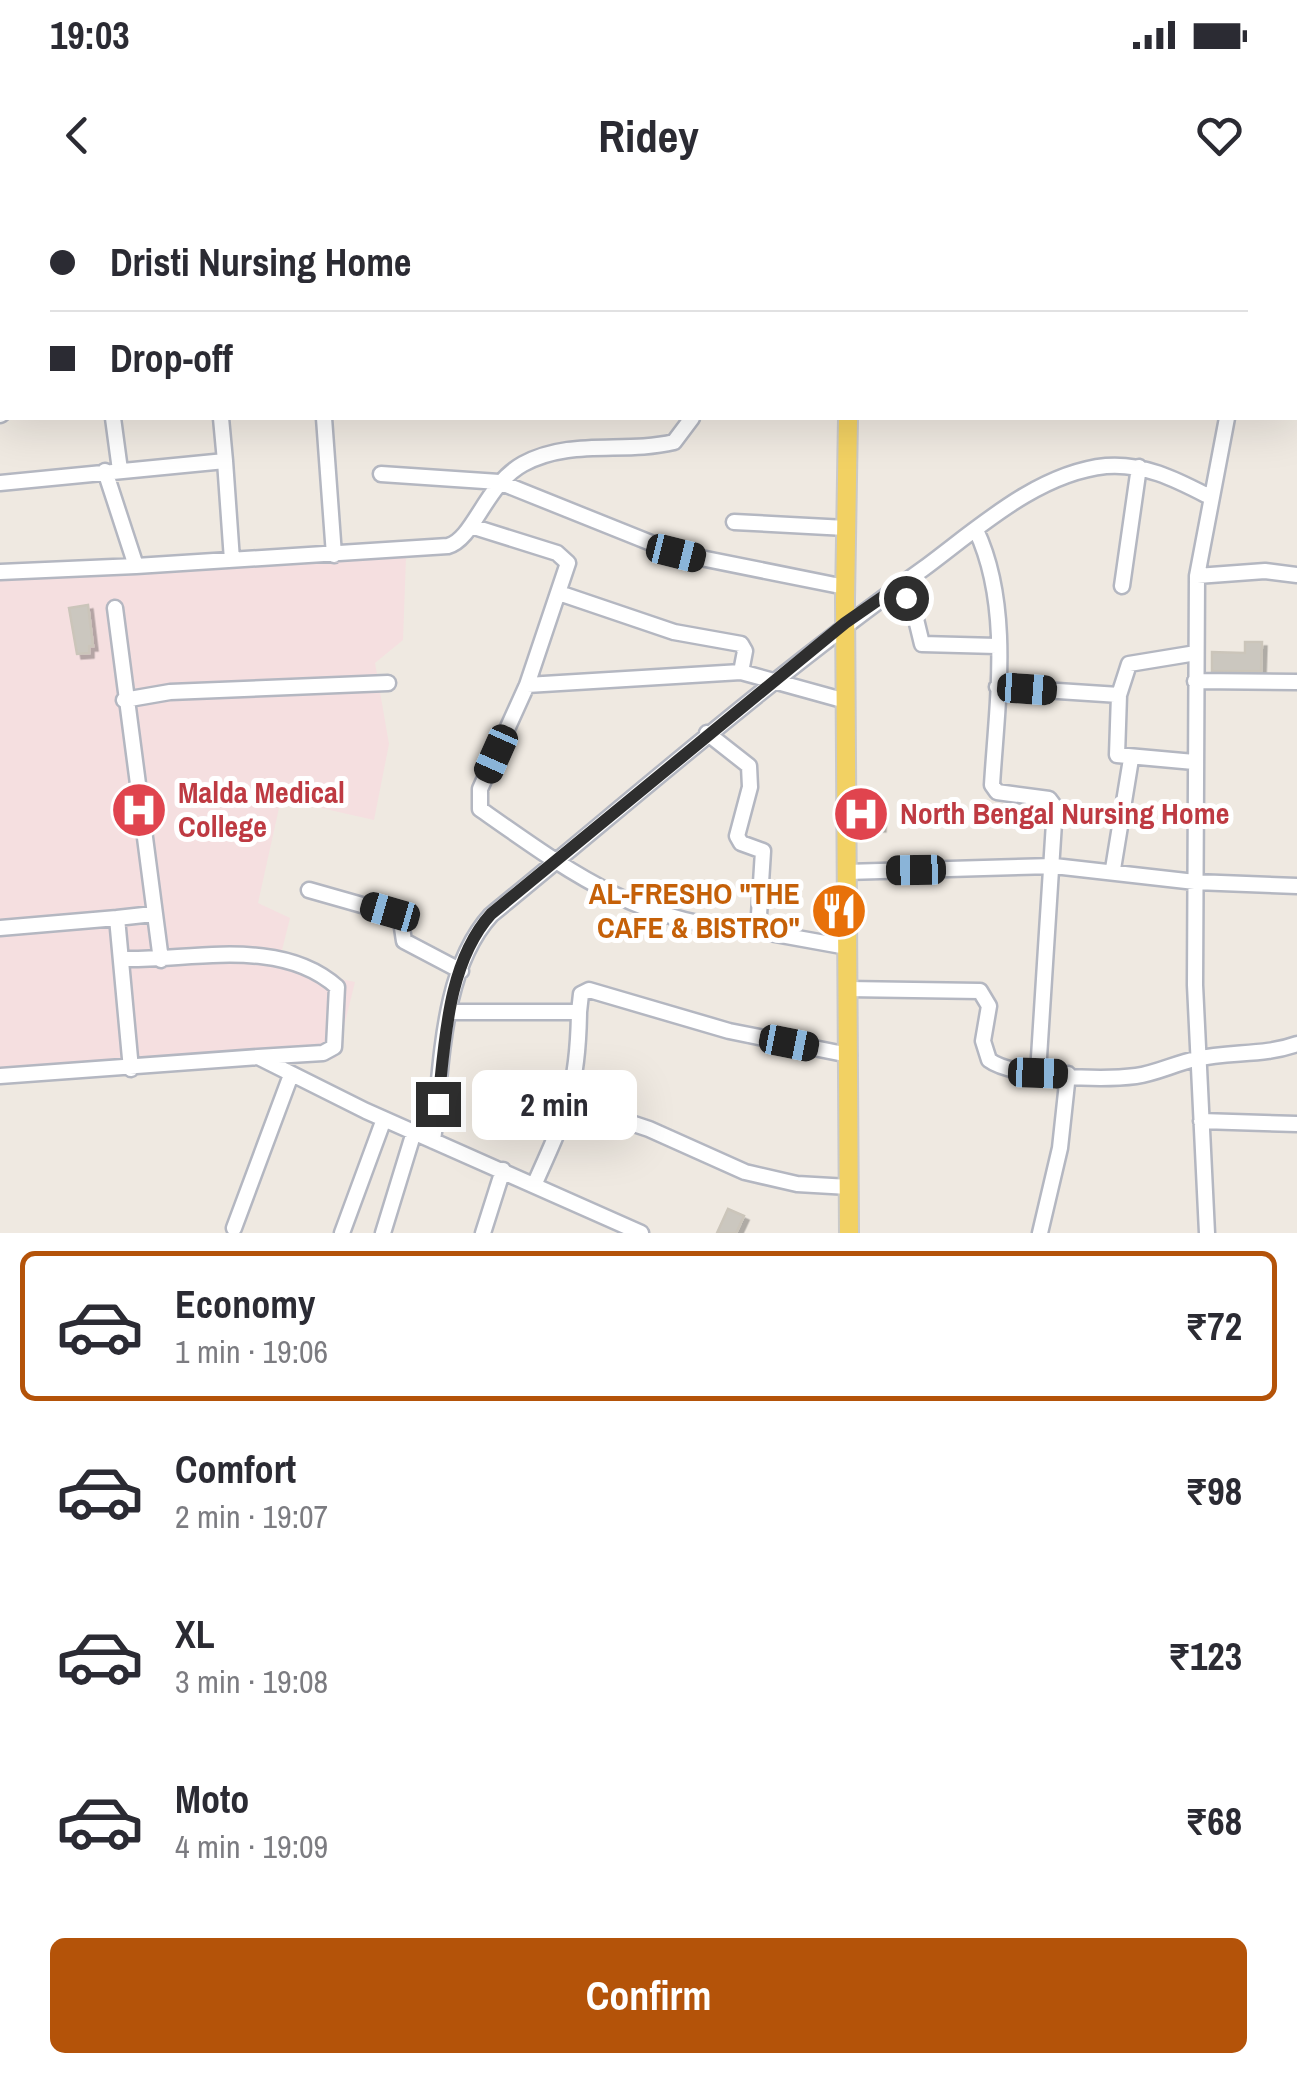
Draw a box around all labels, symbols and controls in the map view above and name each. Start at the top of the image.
text: 19:03 [50,10,130,61]
text: Ridey [598,105,699,166]
icon: back [50,108,105,163]
icon: heart [1192,108,1247,163]
text: Dristi Nursing Home [110,237,411,288]
text: Drop-off [110,333,233,384]
car [643,531,709,575]
route start [884,576,929,621]
car [996,672,1058,706]
car [470,720,522,788]
place label: Malda Medical College [178,772,345,846]
hospital icon: Malda Medical College [109,780,169,840]
hospital icon: North Bengal Nursing Home [831,784,891,844]
place label: North Bengal Nursing Home [900,793,1229,833]
car [886,854,946,886]
place label: AL-FRESHO "THE CAFE & BISTRO" [589,873,800,947]
restaurant icon: AL-FRESHO "THE CAFE & BISTRO" [809,881,869,941]
car [357,889,423,935]
car [757,1023,821,1063]
car [1007,1057,1069,1089]
callout: 2 min [473,1069,638,1139]
route end [416,1082,461,1127]
text: 2 min [520,1083,589,1126]
text: Economy [175,1279,315,1330]
icon: car [55,1281,145,1371]
text: ₹72 [1185,1301,1242,1352]
text: 1 min · 19:06 [175,1330,328,1373]
text: Comfort [175,1444,296,1495]
icon: car [55,1446,145,1536]
text: ₹98 [1185,1466,1242,1517]
text: 2 min · 19:07 [175,1495,328,1538]
text: XL [175,1609,215,1660]
icon: car [55,1611,145,1701]
text: ₹123 [1168,1631,1242,1682]
text: 3 min · 19:08 [175,1660,328,1703]
text: Moto [175,1774,249,1825]
icon: car [55,1776,145,1866]
text: ₹68 [1185,1796,1242,1847]
text: 4 min · 19:09 [175,1825,328,1868]
button: Confirm [50,1938,1247,2053]

